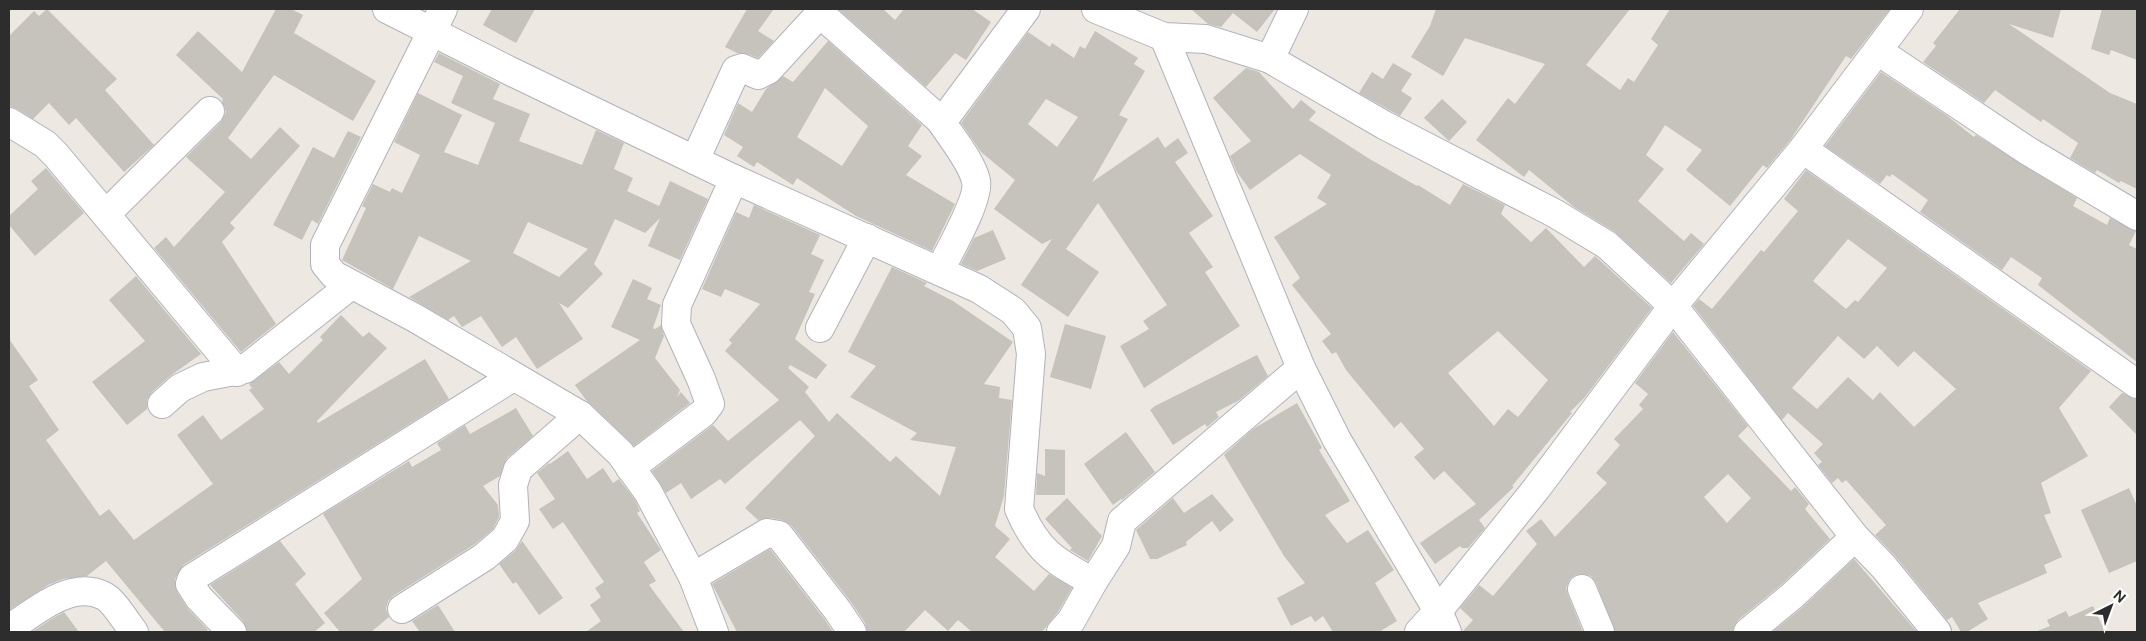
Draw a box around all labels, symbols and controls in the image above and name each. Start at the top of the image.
north arrow [2086,581,2136,631]
text: N [2110,587,2129,606]

